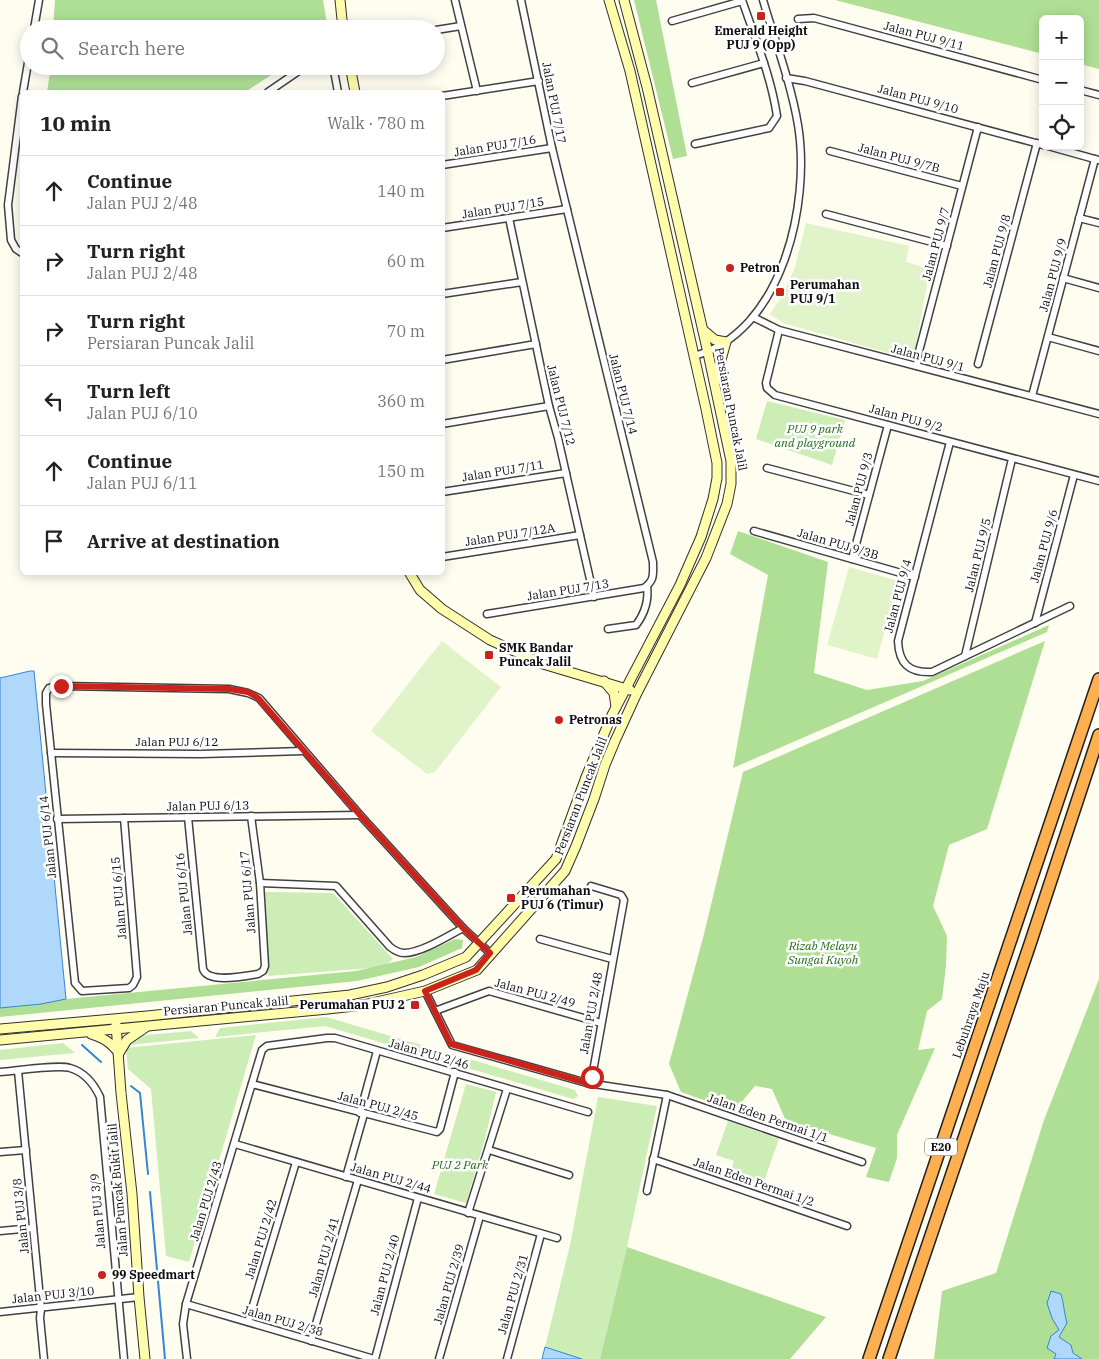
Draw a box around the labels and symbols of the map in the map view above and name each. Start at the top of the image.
marker: Emerald Height PUJ 9 (Opp) [755,10,767,22]
street label: Jalan PUJ 9/11 [882,18,966,53]
place label: Emerald Height PUJ 9 (Opp) [714,23,808,52]
street label: Jalan PUJ 7/17 [539,61,570,145]
street label: Jalan PUJ 9/10 [876,81,960,116]
street label: Jalan PUJ 7/16 [453,132,537,159]
street label: Jalan PUJ 9/7B [857,139,942,176]
street label: Jalan PUJ 7/15 [461,194,545,221]
street label: Jalan PUJ 9/7 [918,205,953,282]
street label: Jalan PUJ 9/8 [979,212,1014,289]
street label: Jalan PUJ 9/9 [1035,236,1070,313]
place label: Petron [740,260,780,275]
marker: Petron [724,262,736,274]
place label: Perumahan PUJ 9/1 [790,277,860,306]
marker: Perumahan PUJ 9/1 [774,286,786,298]
street label: Jalan PUJ 9/1 [890,340,967,375]
street label: Persiaran Puncak Jalil [712,346,751,472]
street label: Jalan PUJ 7/14 [606,352,641,436]
street label: Jalan PUJ 7/12 [544,363,579,447]
street label: Jalan PUJ 9/2 [868,400,945,435]
park label: PUJ 9 park and playground [775,421,856,450]
street label: Jalan PUJ 9/3 [841,450,876,527]
street label: Jalan PUJ 7/11 [461,457,545,484]
street label: Jalan PUJ 9/6 [1026,507,1061,584]
street label: Jalan PUJ 9/5 [961,516,994,593]
street label: Jalan PUJ 7/12A [464,520,557,549]
street label: Jalan PUJ 9/3B [796,525,880,562]
street label: Jalan PUJ 9/4 [880,557,915,634]
street label: Jalan PUJ 7/13 [526,576,610,603]
place label: SMK Bandar Puncak Jalil [499,640,573,669]
marker: SMK Bandar Puncak Jalil [483,649,495,661]
route end [50,675,73,698]
place label: Petronas [569,712,622,727]
marker: Petronas [553,714,565,726]
street label: Jalan PUJ 6/12 [136,734,218,749]
street label: Persiaran Puncak Jalil [551,734,610,857]
street label: Jalan PUJ 6/14 [36,795,59,879]
street label: Jalan PUJ 6/13 [166,797,250,814]
street label: Jalan PUJ 6/17 [236,850,259,934]
street label: Jalan PUJ 6/16 [172,852,195,936]
street label: Jalan PUJ 6/15 [107,856,130,940]
place label: Perumahan PUJ 6 (Timur) [521,883,604,912]
marker: Perumahan PUJ 6 (Timur) [505,892,517,904]
park label: Rizab Melayu Sungai Kuyoh [787,938,859,967]
street label: Lebuhraya Maju [949,969,993,1060]
street label: Jalan PUJ 2/48 [576,971,605,1055]
street label: Jalan PUJ 2/49 [493,975,577,1010]
street label: Persiaran Puncak Jalil [163,993,290,1018]
place label: Perumahan PUJ 2 [299,997,405,1012]
marker: Perumahan PUJ 2 [409,999,421,1011]
street label: Jalan PUJ 2/46 [387,1035,471,1072]
route start [581,1066,604,1089]
street label: Jalan PUJ 2/45 [336,1088,420,1123]
street label: Jalan Eden Permai 1/1 [706,1090,830,1145]
street label: Jalan Puncak Bukit Jalil [104,1122,131,1257]
road number: E20 [925,1138,957,1156]
street label: Jalan Eden Permai 1/2 [692,1154,816,1209]
park label: PUJ 2 Park [431,1157,489,1172]
street label: Jalan PUJ 2/43 [186,1159,225,1243]
street label: Jalan PUJ 2/44 [349,1159,433,1196]
street label: Jalan PUJ 3/9 [87,1173,108,1249]
street label: Jalan PUJ 3/8 [9,1178,32,1254]
street label: Jalan PUJ 2/42 [241,1197,280,1281]
street label: Jalan PUJ 2/41 [305,1215,342,1299]
street label: Jalan PUJ 2/40 [367,1233,402,1317]
street label: Jalan PUJ 2/39 [430,1242,467,1326]
street label: Jalan PUJ 2/31 [494,1252,531,1336]
place label: 99 Speedmart [112,1267,195,1282]
marker: 99 Speedmart [96,1269,108,1281]
street label: Jalan PUJ 3/10 [11,1283,95,1306]
street label: Jalan PUJ 2/38 [241,1302,325,1339]

